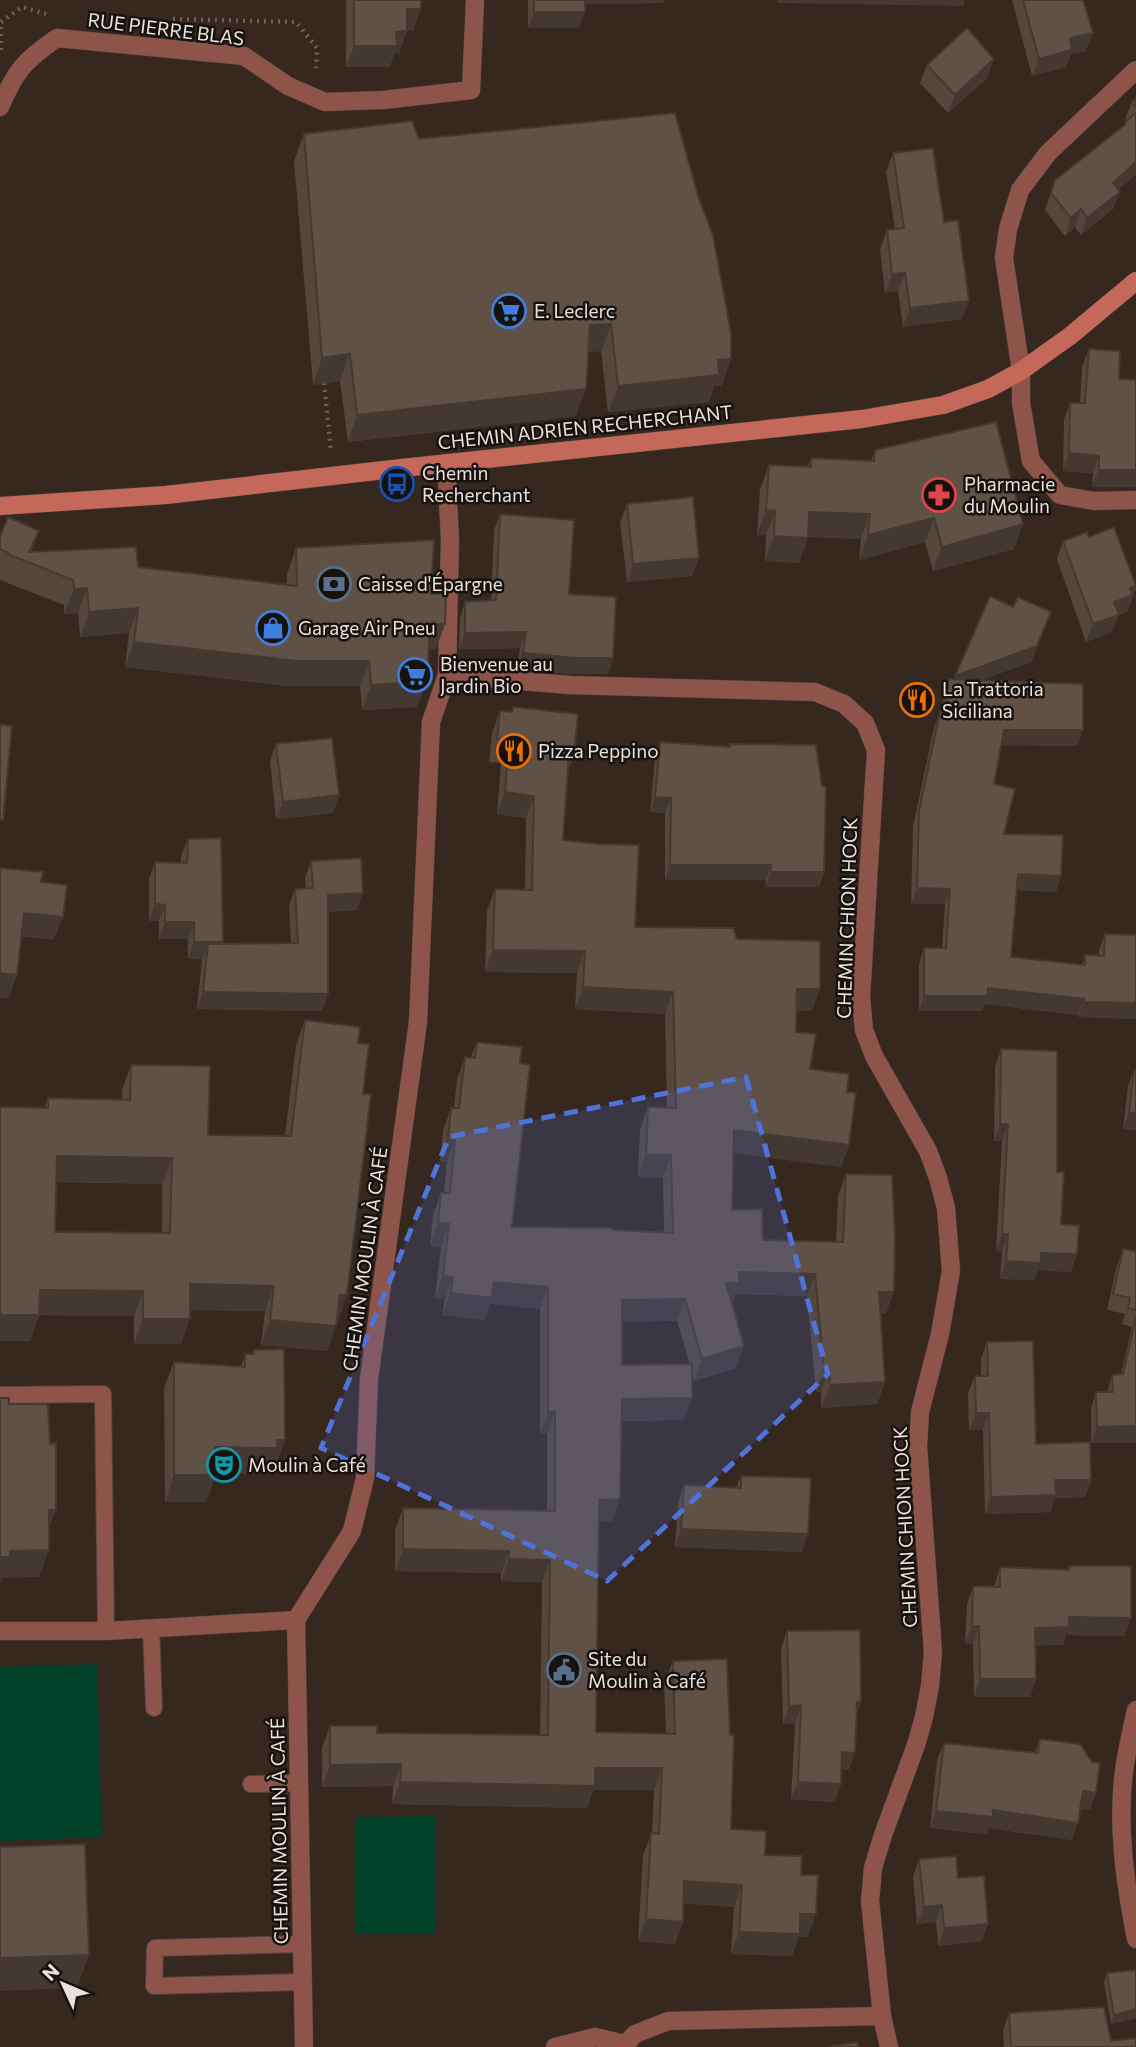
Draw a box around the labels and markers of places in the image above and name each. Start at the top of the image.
supermarket icon: E. Leclerc [490,292,528,330]
place label: E. Leclerc [534,299,615,322]
place label: Chemin Recherchant [422,461,531,506]
bus stop icon: Chemin Recherchant [378,465,416,503]
place label: Pharmacie du Moulin [964,472,1055,517]
pharmacy icon: Pharmacie du Moulin [920,476,958,514]
bank icon: Caisse d'Épargne [315,565,353,603]
place label: Caisse d'Épargne [358,572,503,595]
shop icon: Garage Air Pneu [254,609,292,647]
place label: Garage Air Pneu [298,616,436,639]
place label: Bienvenue au Jardin Bio [440,652,553,697]
supermarket icon: Bienvenue au Jardin Bio [396,656,434,694]
place label: La Trattoria Siciliana [942,677,1044,722]
restaurant icon: La Trattoria Siciliana [898,681,936,719]
restaurant icon: Pizza Peppino [495,732,533,770]
place label: Pizza Peppino [538,739,658,762]
theatre icon: Moulin à Café [205,1446,243,1484]
place label: Moulin à Café [248,1453,366,1476]
place label: Site du Moulin à Café [588,1647,706,1692]
public building icon: Site du Moulin à Café [545,1651,583,1689]

